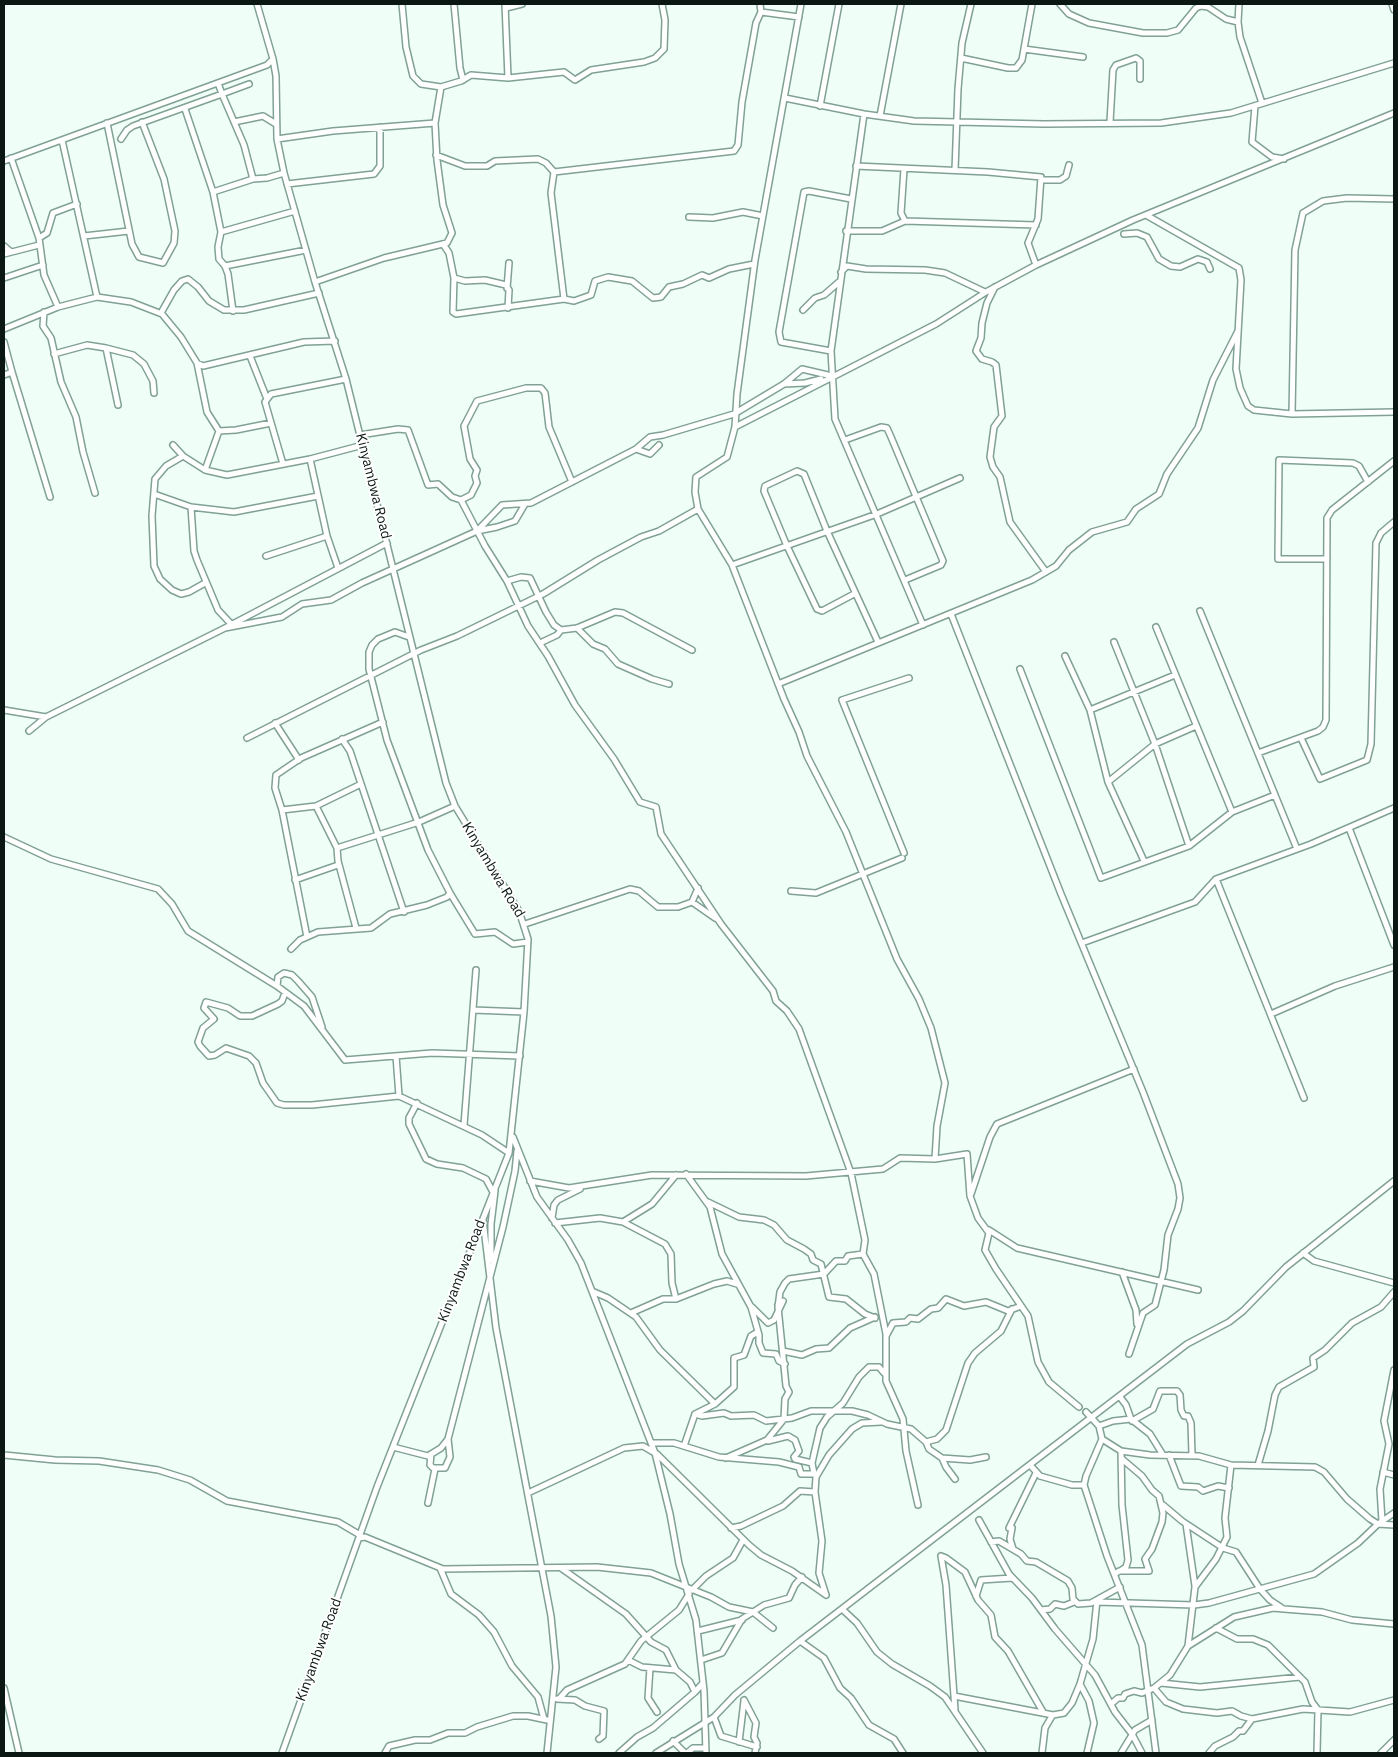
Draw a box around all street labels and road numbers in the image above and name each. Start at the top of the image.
street label: Kinyambwa Road [352,431,394,541]
street label: Kinyambwa Road [458,819,528,921]
street label: Kinyambwa Road [435,1217,489,1325]
street label: Kinyambwa Road [293,1596,345,1704]

